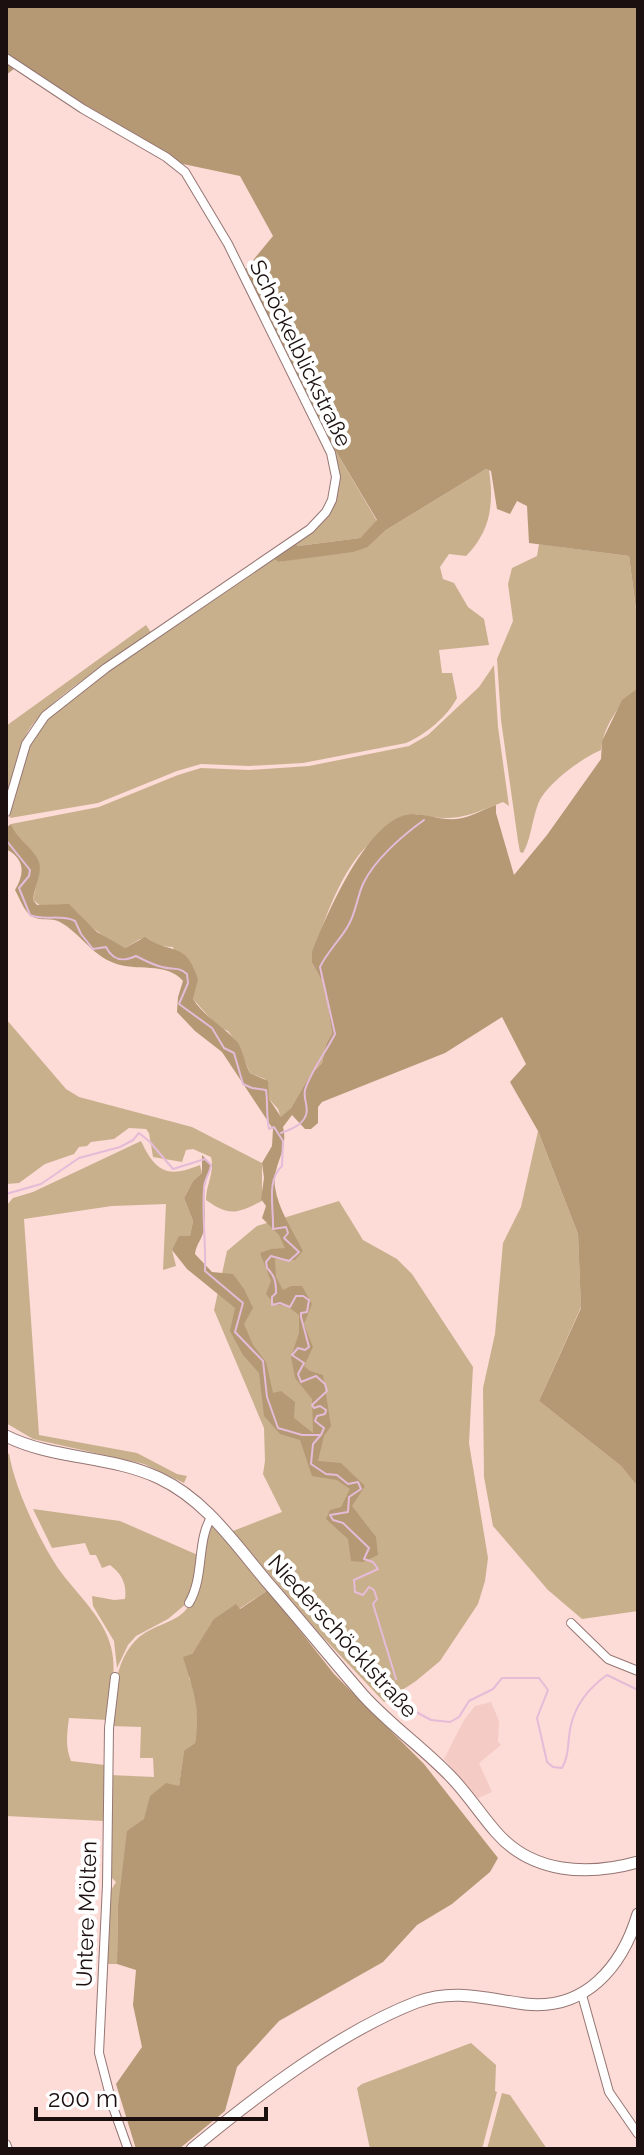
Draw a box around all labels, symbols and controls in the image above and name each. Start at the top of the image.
street label: Schöckelblickstraße [245,256,357,451]
street label: Niederschöcklstraße [263,1549,423,1723]
street label: Untere Mölten [70,1840,102,1988]
scale bar [36,2071,266,2121]
text: 200 m [48,2084,118,2113]

